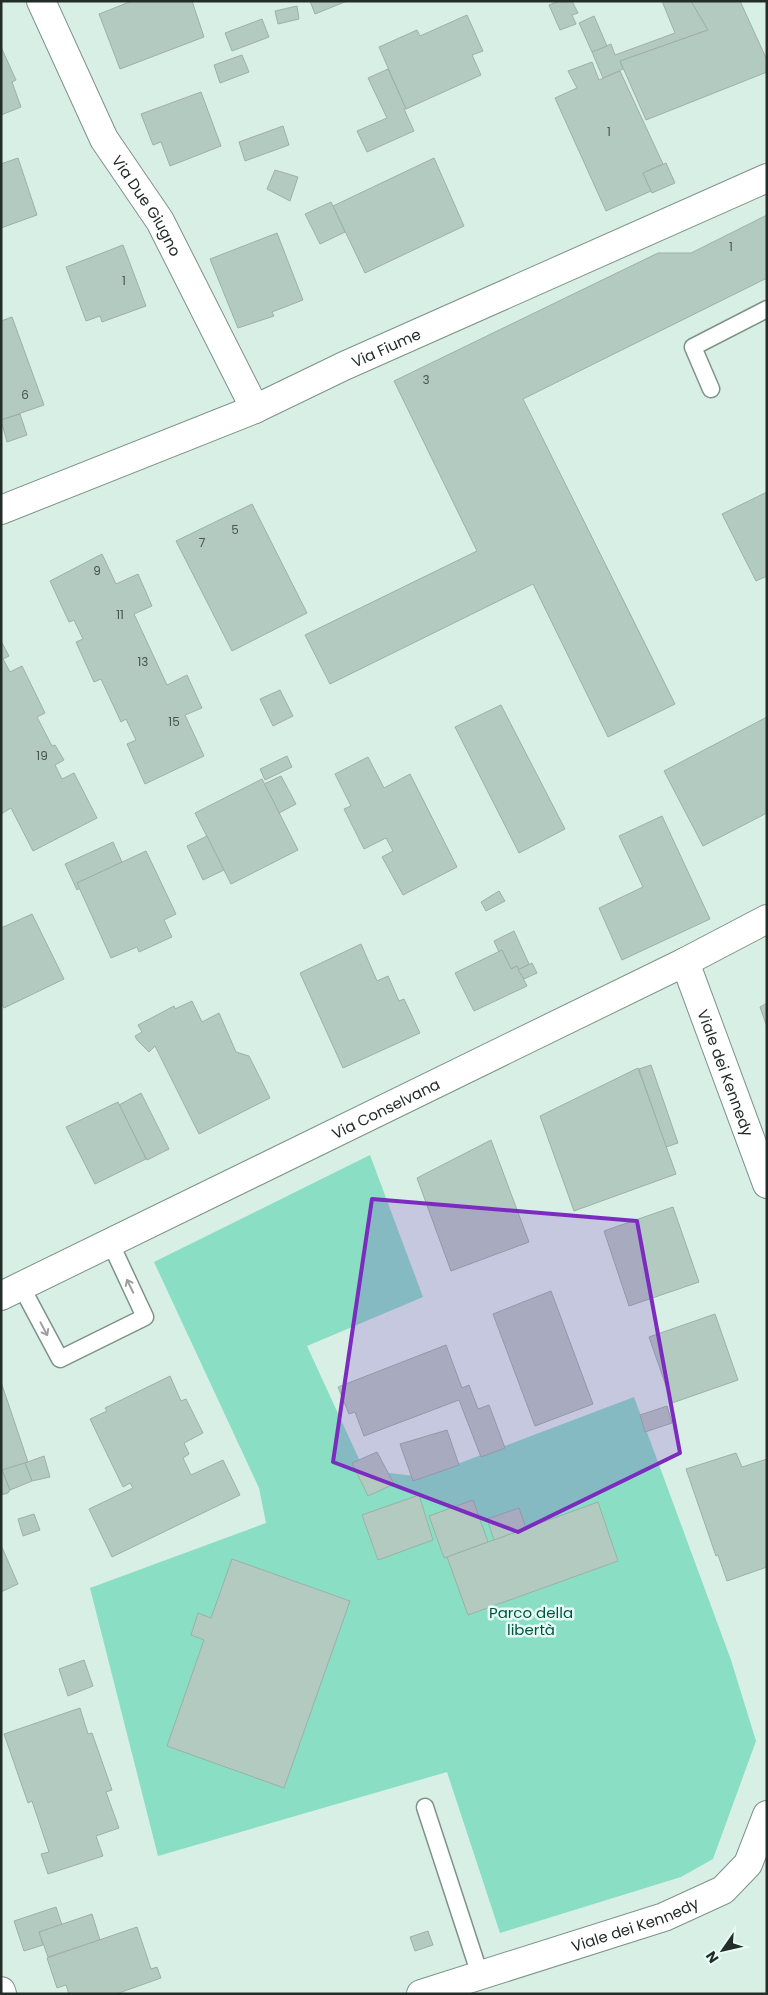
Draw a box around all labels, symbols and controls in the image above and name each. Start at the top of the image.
house number: 1 [607,123,611,140]
street label: Via Due Giugno [107,151,186,260]
house number: 1 [729,238,733,255]
house number: 1 [122,272,126,289]
street label: Via Fiume [348,323,424,372]
house number: 3 [422,371,430,388]
house number: 6 [21,386,29,403]
house number: 5 [231,521,239,538]
house number: 7 [199,534,206,551]
house number: 9 [93,562,101,579]
house number: 11 [116,606,124,623]
house number: 13 [138,653,148,670]
house number: 15 [168,713,180,730]
house number: 19 [36,747,48,764]
street label: Viale dei Kennedy [693,1006,759,1140]
street label: Via Conselvana [328,1073,443,1144]
one-way arrow [125,1279,135,1294]
one-way arrow [40,1321,49,1336]
park label: Parco della libertà [489,1602,573,1640]
street label: Viale dei Kennedy [569,1892,702,1956]
north arrow [698,1925,748,1975]
text: N [701,1947,723,1967]

